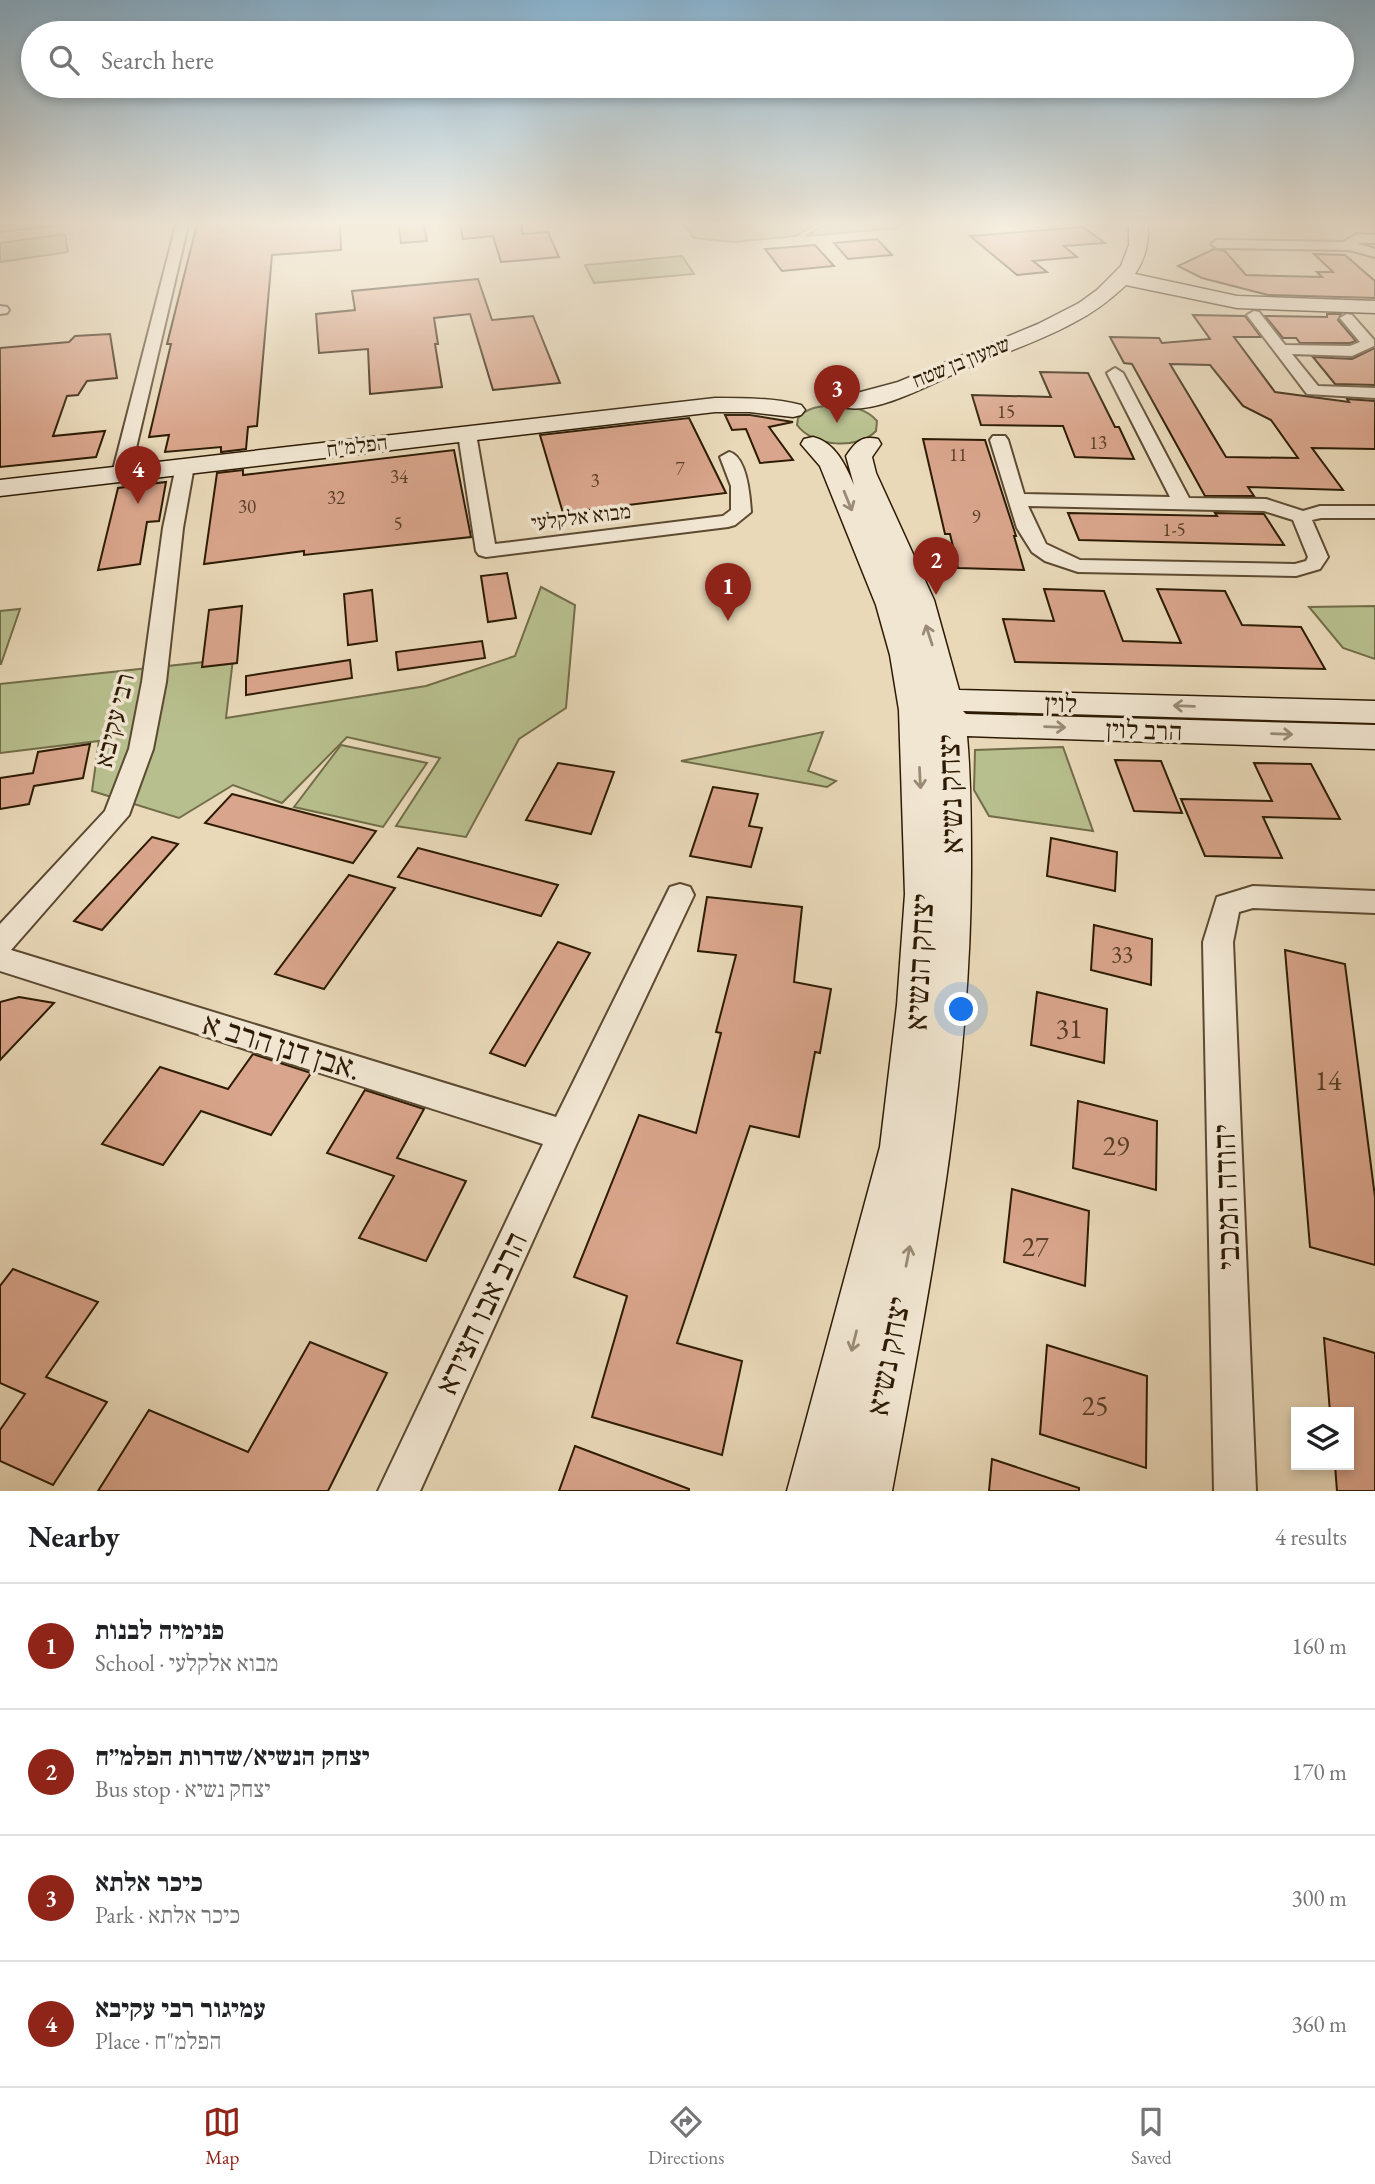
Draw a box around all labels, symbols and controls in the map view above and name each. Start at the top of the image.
search box [21,21,1354,98]
icon: search [45,41,83,79]
text: Search here [101,43,214,77]
street label: שמעון בן שטח [908,330,1014,393]
pin: 3 [814,365,860,423]
house number: 15 [997,399,1015,424]
street label: הפלמ"ח [325,428,389,463]
house number: 13 [1089,430,1107,455]
house number: 11 [949,442,967,467]
pin: 4 [115,446,161,504]
house number: 7 [675,456,685,481]
house number: 34 [390,464,409,489]
house number: 3 [590,468,600,493]
house number: 32 [327,485,345,510]
one-way arrow [842,489,855,511]
house number: 30 [238,494,256,519]
street label: מבוא אלקלעי [530,497,632,536]
house number: 9 [971,504,981,529]
house number: 5 [393,511,403,536]
house number: 1-5 [1162,517,1186,542]
pin: 2 [913,537,959,595]
pin: 1 [705,563,751,621]
one-way arrow [922,624,935,646]
street label: רבי עקיבא [86,669,142,771]
street label: לוין [1044,685,1078,721]
one-way arrow [1173,700,1196,713]
street label: הרב לוין [1105,712,1183,748]
one-way arrow [1043,721,1066,734]
one-way arrow [1271,728,1294,741]
street label: יצחק נשיא [927,733,973,855]
one-way arrow [914,766,927,788]
street label: יצחק הנשיא [894,893,944,1031]
house number: 33 [1111,939,1133,969]
your location [944,992,978,1026]
street label: אבן דנן הרב א. [198,1002,366,1090]
house number: 31 [1056,1010,1082,1046]
house number: 14 [1315,1062,1342,1098]
street label: יהודה המכבי [1202,1123,1250,1271]
house number: 29 [1103,1127,1129,1163]
street label: הרב אבו חצירא [425,1225,537,1401]
house number: 27 [1022,1228,1049,1264]
one-way arrow [902,1245,915,1268]
street label: יצחק נשיא [856,1293,920,1419]
one-way arrow [847,1329,860,1352]
house number: 25 [1082,1387,1108,1423]
map controls [1291,1407,1354,1470]
button: layers [1291,1407,1354,1470]
text: Nearby [28,1517,120,1556]
text: 4 results [1275,1522,1347,1552]
text: פנימיה לבנות [95,1613,224,1647]
text: 1 [45,1631,57,1661]
text: 160 m [1291,1631,1347,1661]
text: School · מבוא אלקלעי [95,1648,278,1678]
text: יצחק הנשיא/שדרות הפלמ״ח [95,1739,370,1773]
text: 2 [45,1757,57,1787]
text: 170 m [1291,1757,1347,1787]
text: Bus stop · יצחק נשיא [95,1774,271,1804]
text: כיכר אלתא [95,1865,203,1899]
text: 3 [45,1883,57,1913]
text: 300 m [1291,1883,1347,1913]
text: Park · כיכר אלתא [95,1900,240,1930]
text: עמיגור רבי עקיבא [95,1991,266,2025]
text: 4 [45,2009,57,2039]
text: 360 m [1291,2009,1347,2039]
text: Place · הפלמ"ח [95,2026,221,2056]
tab: Map [203,2103,241,2170]
tab: Directions [648,2103,724,2170]
tab: Saved [1131,2103,1172,2170]

